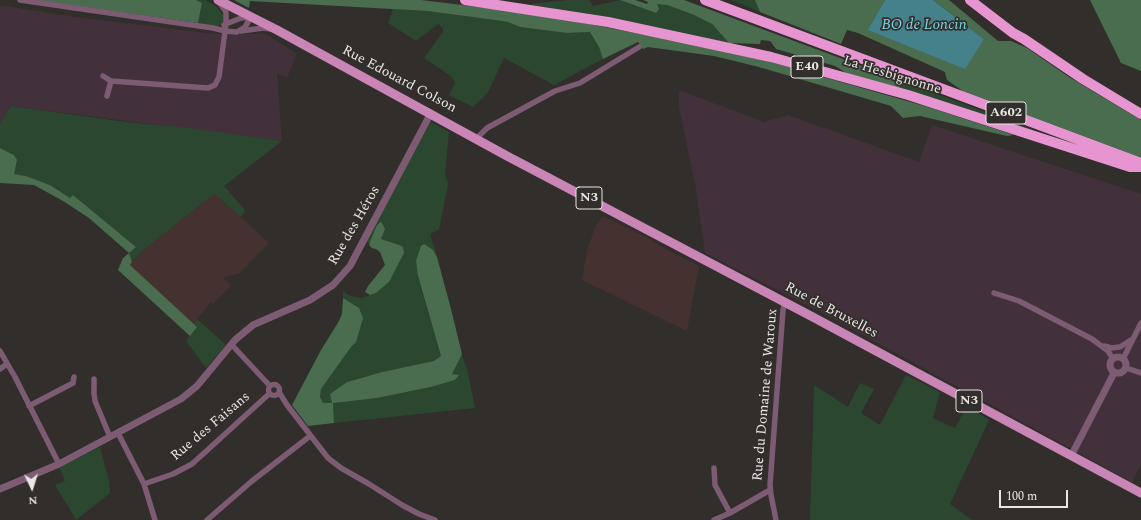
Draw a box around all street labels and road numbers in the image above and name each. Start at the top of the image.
street label: Rue Edouard Colson [339,43,459,117]
street label: La Hesbignonne [841,53,943,99]
road number: E40 [791,56,823,78]
road number: A602 [986,102,1026,124]
street label: Rue des Héros [326,183,384,269]
road number: N3 [576,187,602,209]
street label: Rue de Bruxelles [782,279,880,343]
street label: Rue du Domaine de Waroux [750,308,782,482]
street label: Rue des Faisans [168,389,254,465]
road number: N3 [956,390,982,412]

